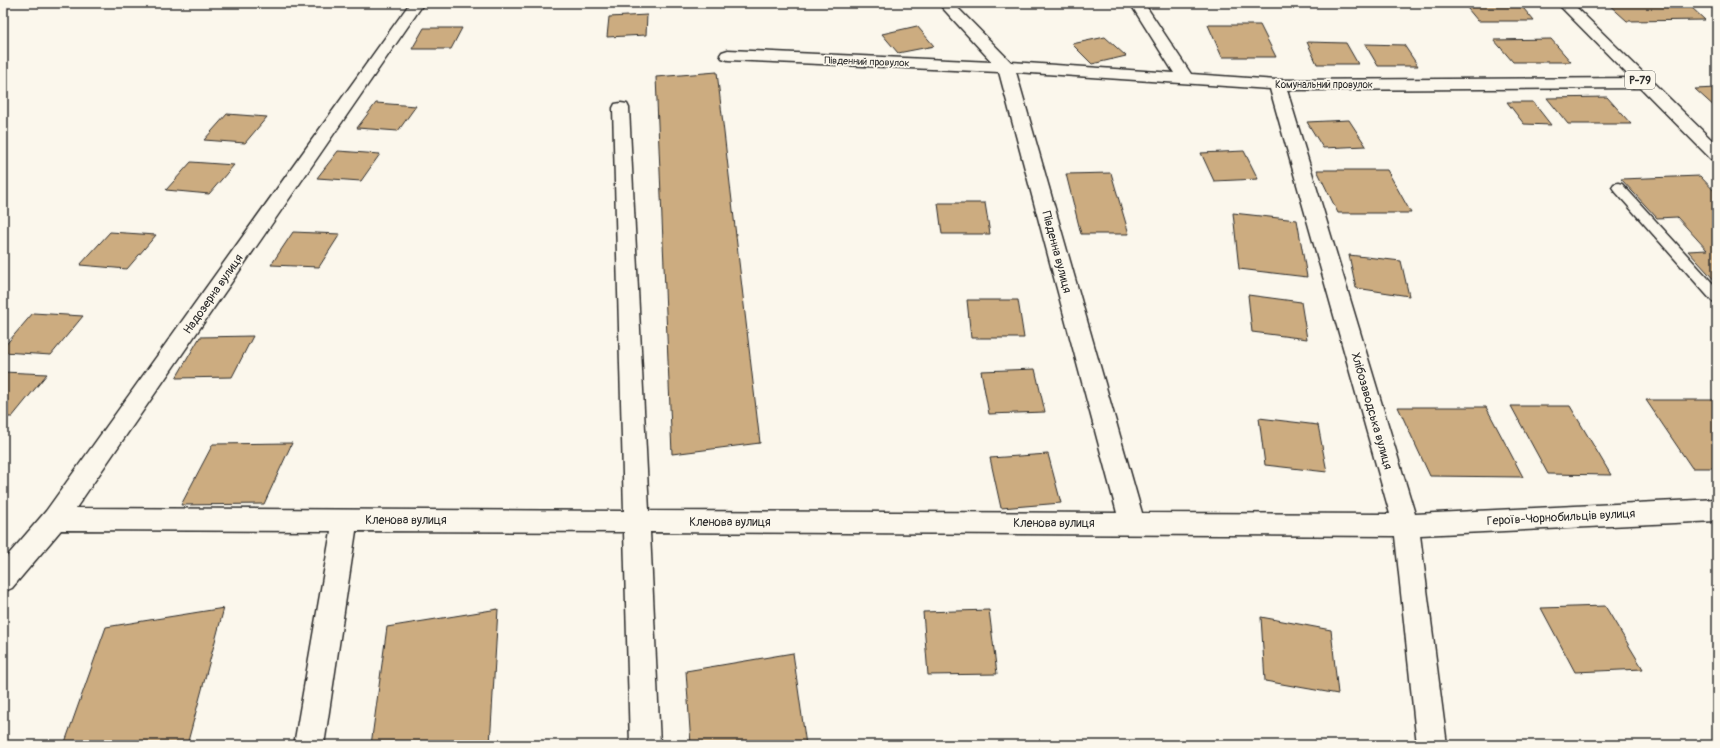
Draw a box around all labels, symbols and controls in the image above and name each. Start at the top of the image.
street label: Південний провулок [824,55,910,69]
road number: Р-79 [1625,71,1655,89]
street label: Комунальний провулок [1275,79,1373,91]
street label: Південна вулиця [1038,209,1075,295]
street label: Надозерна вулиця [180,251,247,337]
street label: Хлібозаводська вулиця [1348,351,1395,472]
street label: Героїв-Чорнобильців вулиця [1486,506,1636,529]
street label: Кленова вулиця [365,513,447,528]
street label: Кленова вулиця [689,515,771,530]
street label: Кленова вулиця [1013,516,1095,531]

